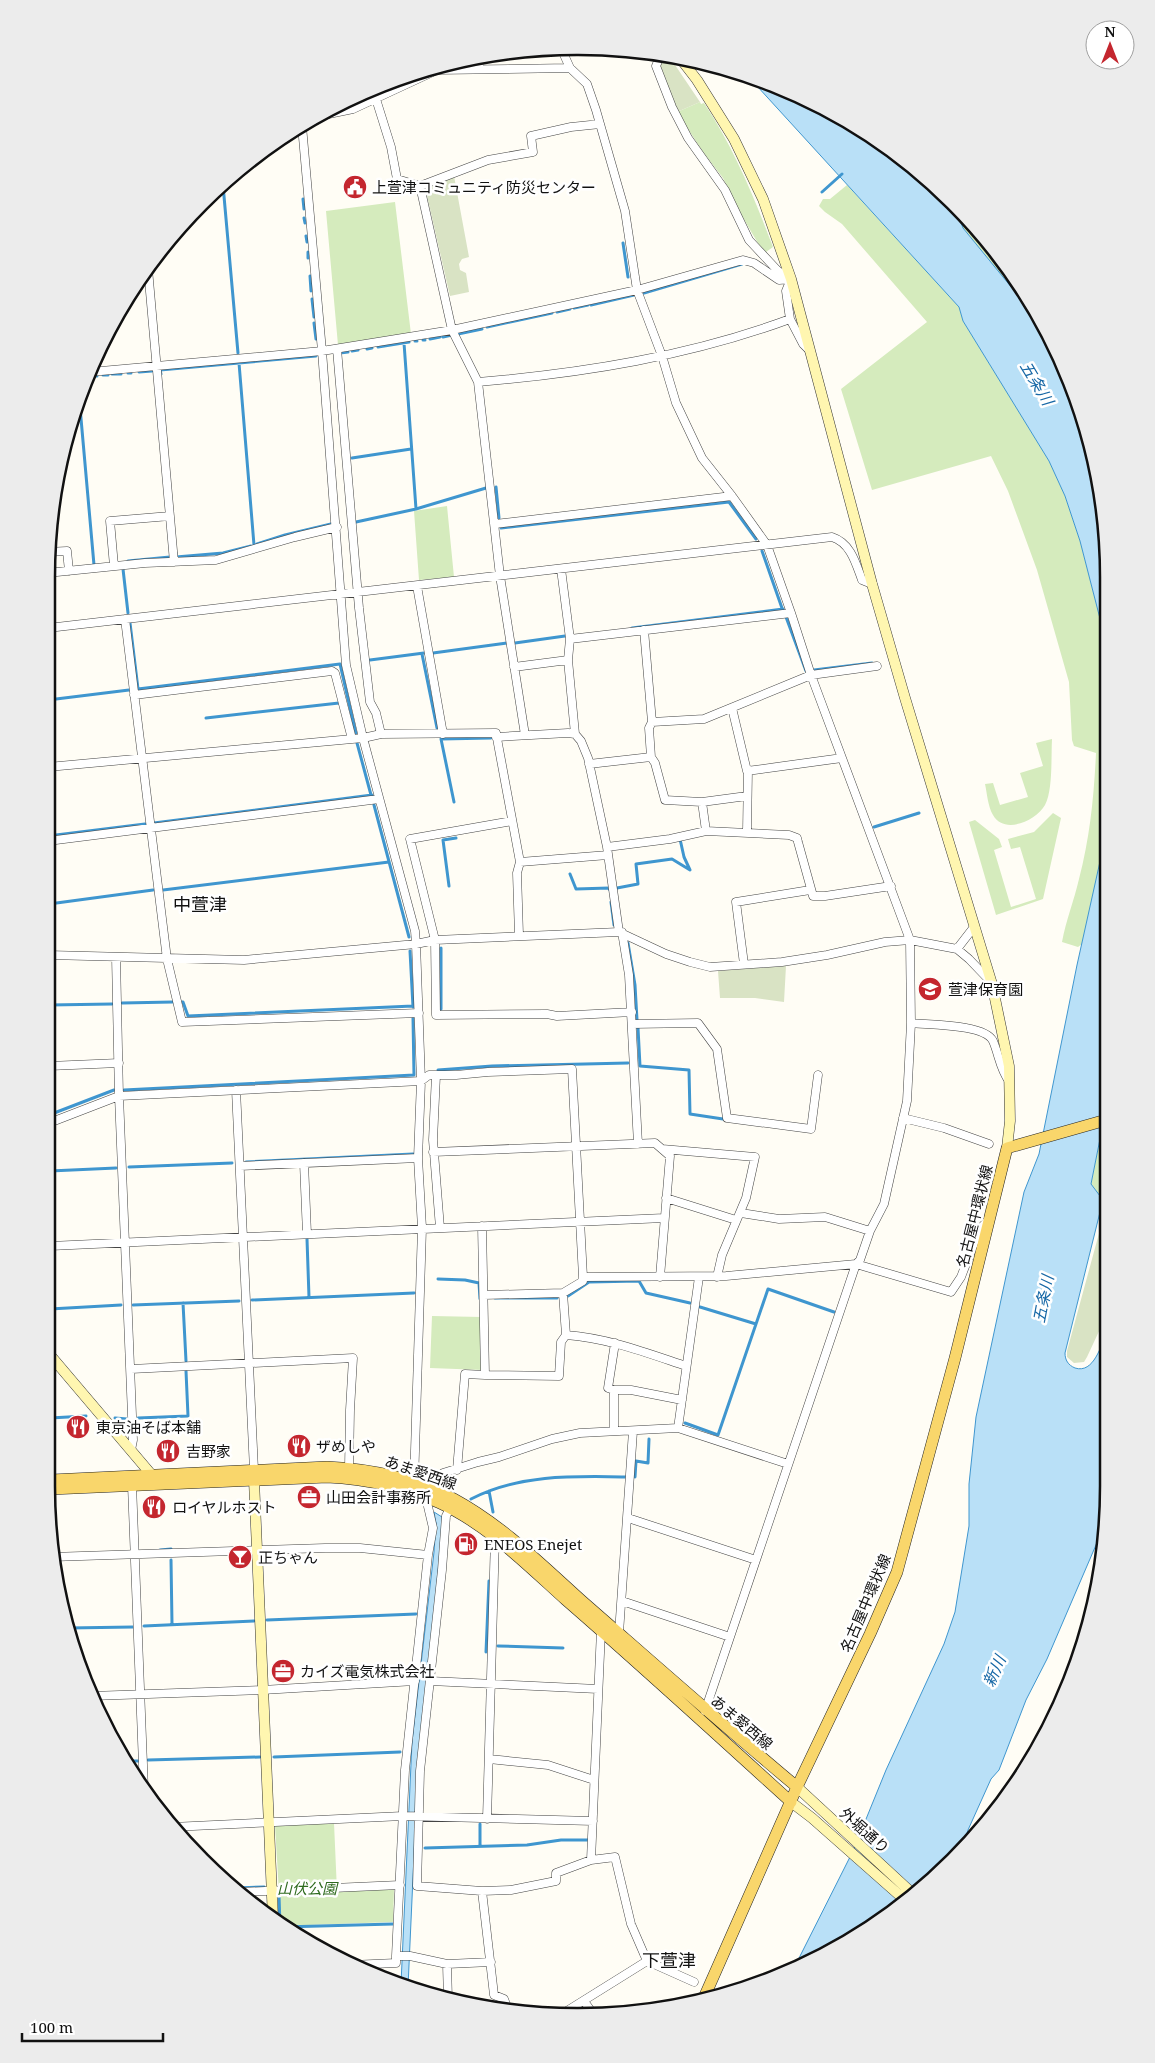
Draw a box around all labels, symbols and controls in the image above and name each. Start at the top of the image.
north arrow [1085,20,1135,70]
text: N [1104,22,1116,41]
public building icon: 上萱津コミュニティ防災センター [342,174,368,200]
place label: 上萱津コミュニティ防災センター [372,177,596,197]
water label: 五条川 [1015,357,1060,411]
district label: 中萱津 [173,892,227,916]
school or university icon: 萱津保育園 [917,976,943,1002]
place label: 萱津保育園 [948,979,1023,999]
street label: 名古屋中環状線 [952,1163,996,1269]
water label: 五条川 [1028,1271,1059,1325]
restaurant icon: 東京油そば本舗 [65,1414,91,1440]
place label: 東京油そば本舗 [96,1417,201,1437]
restaurant icon: ザめしや [286,1433,312,1459]
place label: ザめしや [316,1436,376,1456]
restaurant icon: 吉野家 [155,1438,181,1464]
place label: 吉野家 [186,1441,231,1461]
street label: あま愛西線 [382,1450,460,1494]
office icon: 山田会計事務所 [296,1484,322,1510]
place label: 山田会計事務所 [326,1487,431,1507]
restaurant icon: ロイヤルホスト [141,1494,167,1520]
place label: ロイヤルホスト [172,1497,277,1517]
fuel station icon: ENEOS Enejet [453,1531,479,1557]
place label: ENEOS Enejet [484,1534,582,1554]
bar icon: 正ちゃん [227,1544,253,1570]
place label: 正ちゃん [258,1547,318,1567]
street label: 名古屋中環状線 [835,1551,895,1655]
water label: 新川 [977,1650,1011,1690]
office icon: カイズ電気株式会社 [270,1658,296,1684]
place label: カイズ電気株式会社 [300,1661,435,1681]
street label: あま愛西線 [707,1690,777,1754]
street label: 外堀通り [836,1802,894,1858]
park label: 山伏公園 [277,1878,339,1898]
district label: 下萱津 [642,1948,696,1972]
scale bar [22,2010,164,2042]
text: 100 m [30,2017,73,2037]

